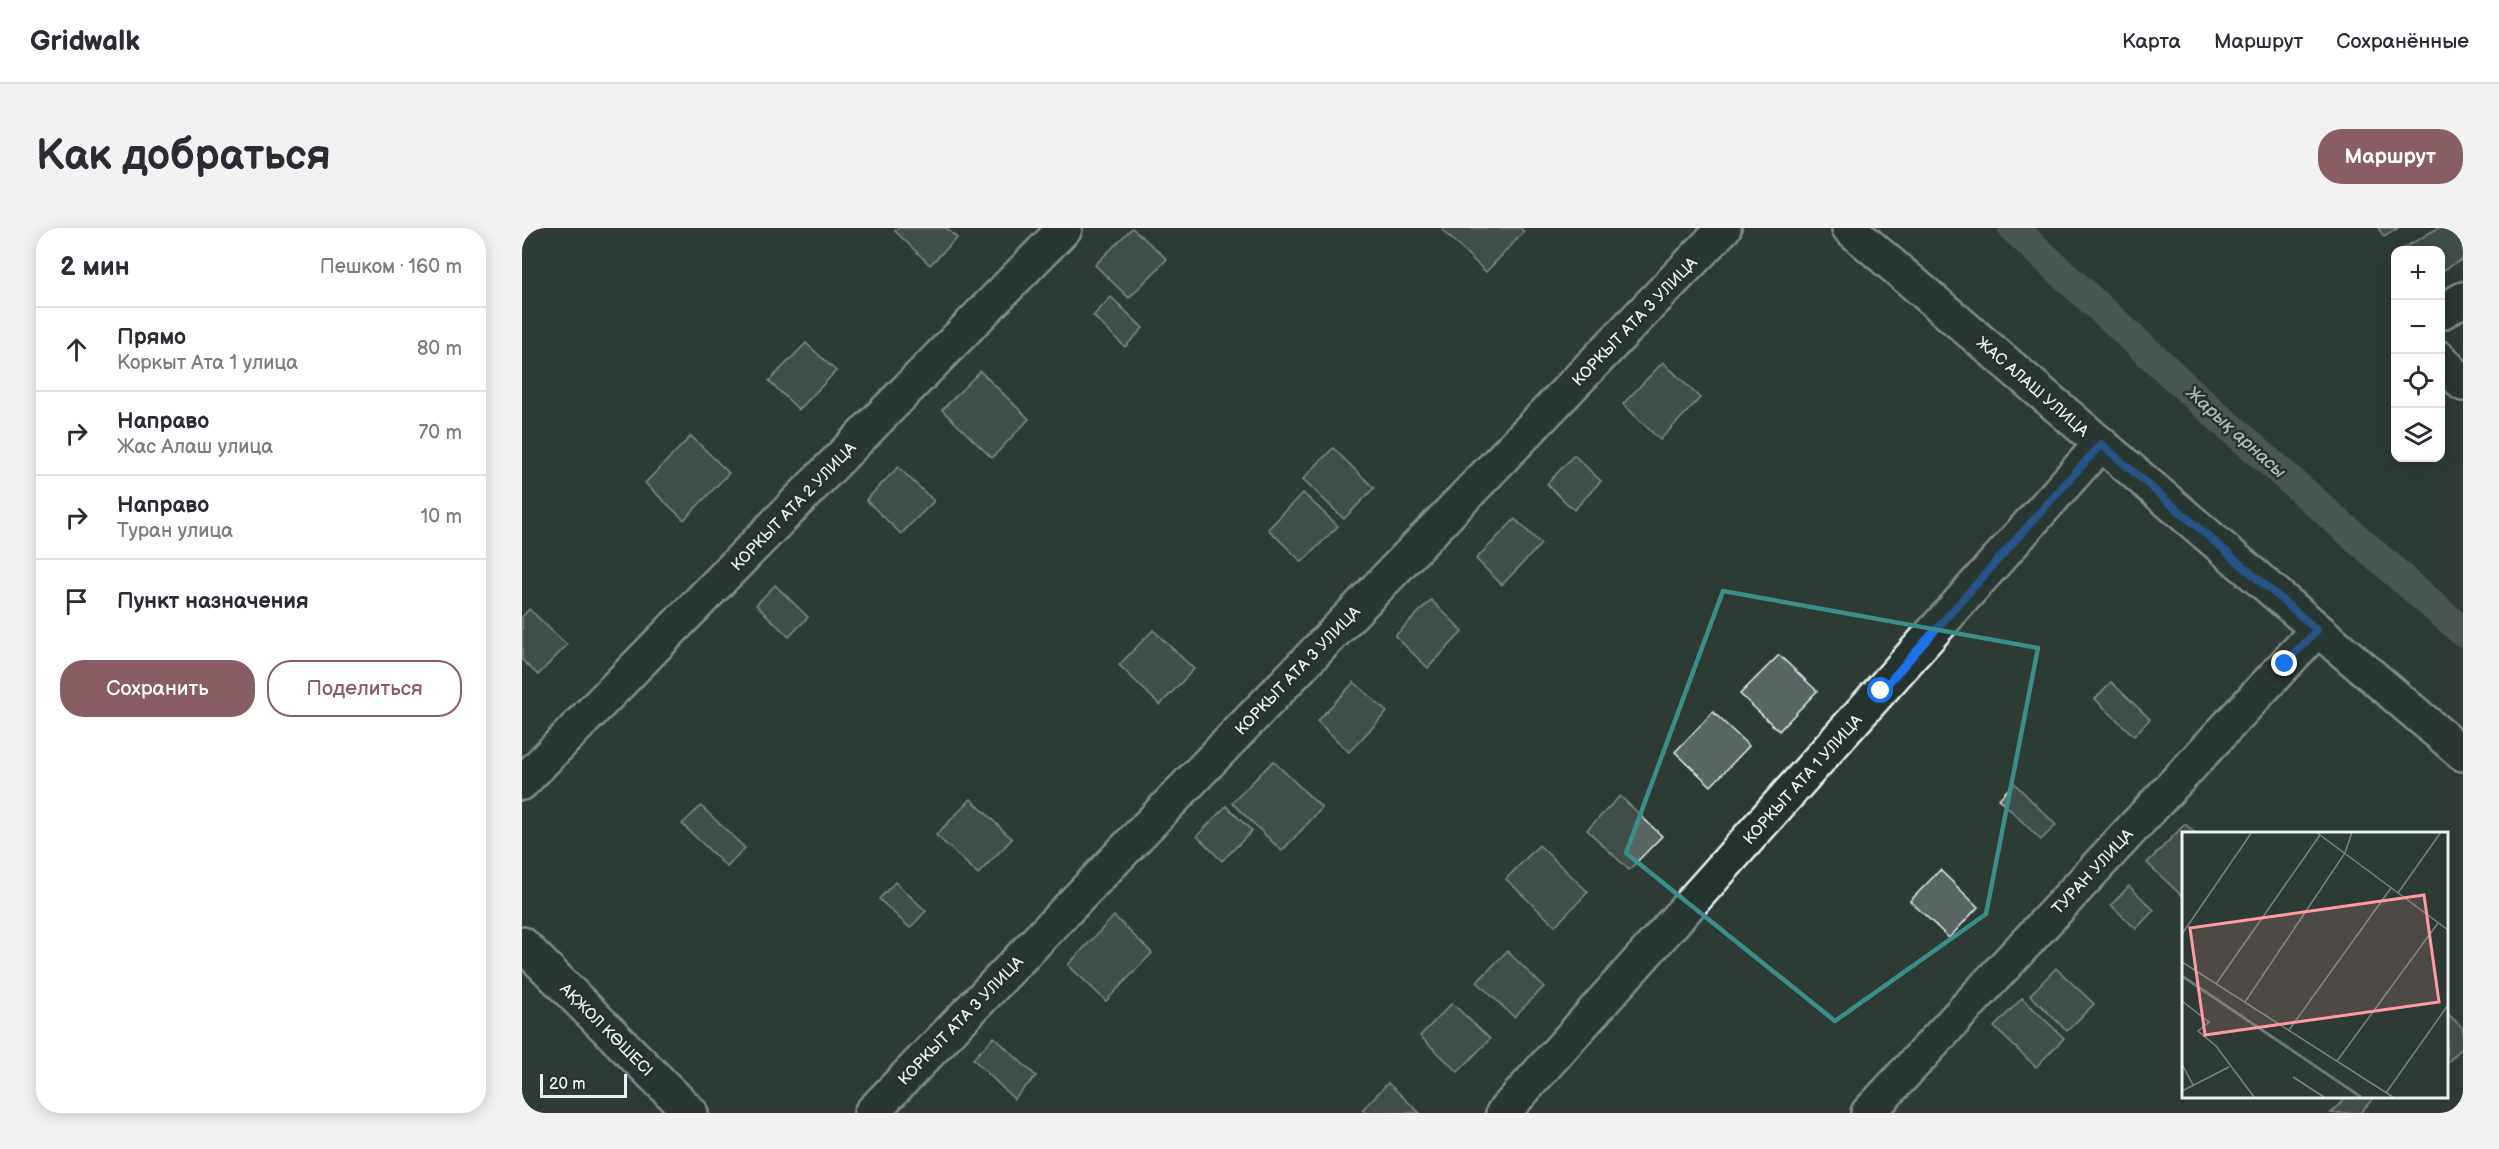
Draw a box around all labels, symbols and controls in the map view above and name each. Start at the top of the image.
text: Gridwalk [30,25,140,58]
text: Карта [2122,29,2181,54]
text: Маршрут [2214,29,2303,54]
text: Сохранённые [2336,29,2469,54]
button: Маршрут [2318,129,2463,184]
text: Как добраться [36,131,331,182]
map controls [2391,246,2445,462]
button: + [2391,246,2445,300]
text: 2 мин [60,252,130,283]
street label: КОРКЫТ АТА 3 УЛИЦА [1569,254,1702,390]
text: Пешком · 160 m [320,255,462,279]
button: − [2391,300,2445,354]
text: Прямо [117,324,186,351]
icon: ahead [60,333,93,366]
street label: ЖАС АЛАШ УЛИЦА [1972,333,2092,441]
text: 80 m [417,337,462,361]
text: Коркыт Ата 1 улица [117,351,298,375]
button: locate [2391,354,2445,408]
water label: Жарық арнасы [2181,381,2290,483]
text: Направо [117,408,209,435]
button: layers [2391,408,2445,462]
icon: right [60,417,93,450]
text: 70 m [418,421,462,445]
text: Жас Алаш улица [117,435,273,459]
street label: КОРКЫТ АТА 2 УЛИЦА [728,439,861,575]
text: Направо [117,492,209,519]
icon: right [60,501,93,534]
text: 10 m [421,505,462,529]
text: Туран улица [117,519,233,543]
icon: arrive [60,585,93,618]
text: Пункт назначения [117,588,309,615]
street label: КОРКЫТ АТА 3 УЛИЦА [1232,603,1365,739]
route end [2271,650,2297,676]
button: Сохранить [60,660,255,717]
button: Поделиться [267,660,462,717]
route start [1867,677,1893,703]
street label: КОРКЫТ АТА 1 УЛИЦА [1740,711,1867,849]
street label: ТУРАН УЛИЦА [2049,825,2138,919]
inset map [2182,832,2448,1098]
street label: КОРКЫТ АТА 3 УЛИЦА [895,953,1028,1089]
street label: АҚЖОЛ КӨШЕСІ [555,979,656,1080]
scale bar [540,1071,627,1098]
text: 20 m [549,1075,585,1094]

